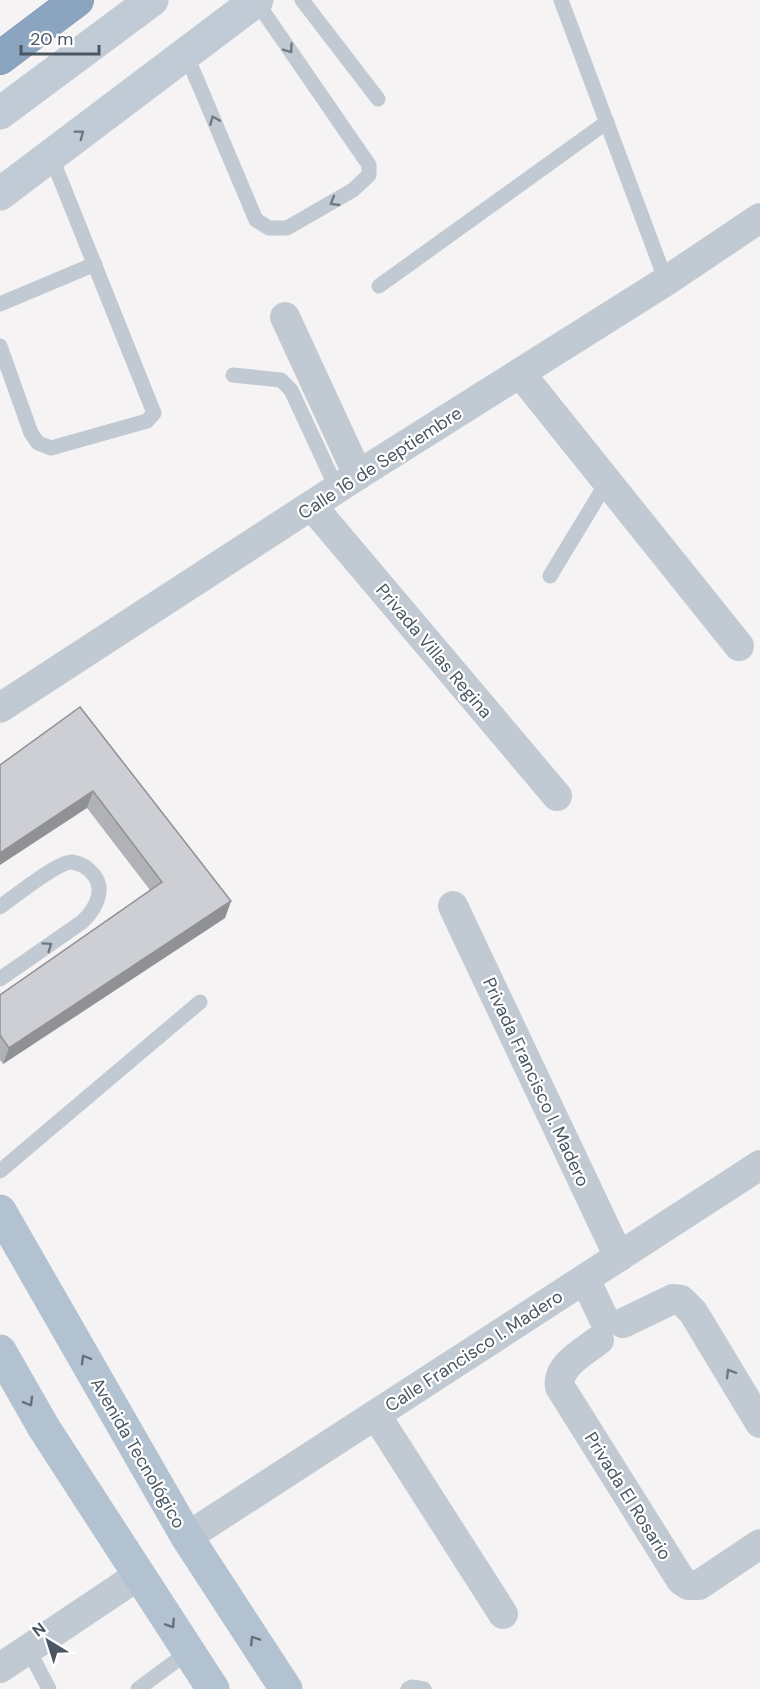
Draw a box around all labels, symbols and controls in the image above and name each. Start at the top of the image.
scale bar [21,18,99,56]
text: 20 m [30,27,73,51]
one-way arrow [282,43,293,54]
one-way arrow [209,115,221,126]
one-way arrow [74,130,85,141]
one-way arrow [329,194,340,206]
street label: Calle 16 de Septiembre [293,401,467,525]
street label: Privada Villas Regina [371,579,497,723]
one-way arrow [41,942,52,953]
street label: Privada Francisco I. Madero [477,974,595,1190]
street label: Calle Francisco I. Madero [380,1284,568,1418]
one-way arrow [80,1355,92,1365]
one-way arrow [725,1369,737,1379]
street label: Avenida Tecnológico [85,1373,191,1533]
one-way arrow [22,1396,33,1406]
street label: Privada El Rosario [579,1428,677,1564]
north arrow [18,1611,78,1671]
text: N [28,1618,50,1641]
one-way arrow [163,1618,175,1628]
one-way arrow [250,1636,261,1647]

